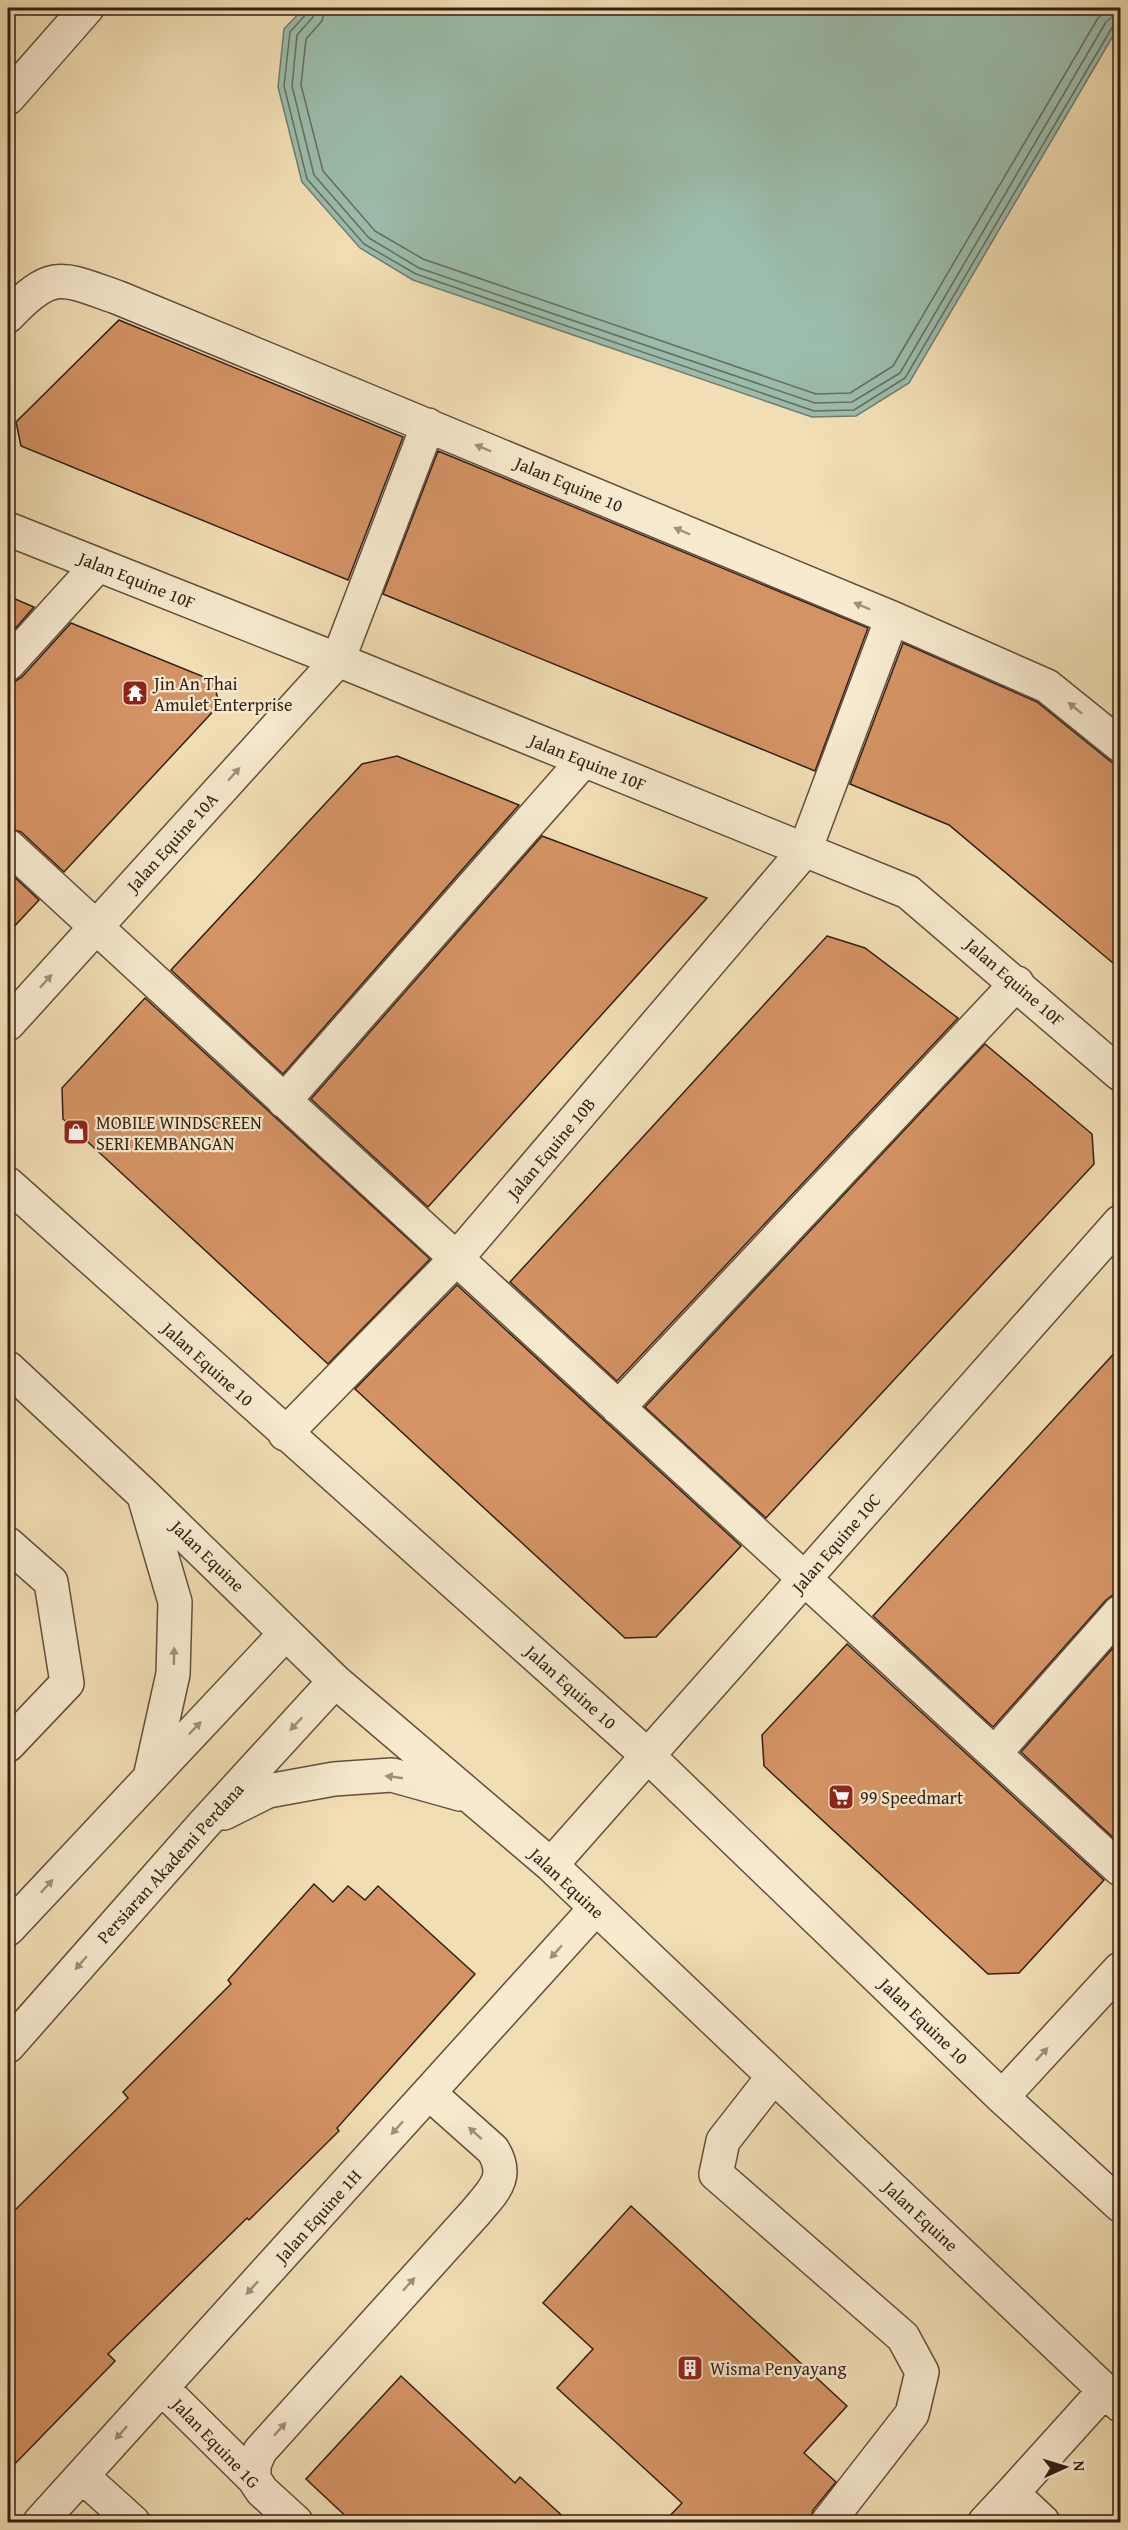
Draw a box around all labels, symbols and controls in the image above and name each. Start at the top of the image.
one-way arrow [474,443,492,452]
street label: Jalan Equine 10 [509,448,628,519]
one-way arrow [673,526,691,536]
street label: Jalan Equine 10F [73,544,200,616]
one-way arrow [853,601,871,611]
place label: Jin An Thai Amulet Enterprise [152,670,292,718]
temple icon: Jin An Thai Amulet Enterprise [120,678,150,708]
one-way arrow [1067,701,1083,714]
street label: Jalan Equine 10F [524,726,651,798]
one-way arrow [227,767,240,782]
street label: Jalan Equine 10A [118,786,224,899]
street label: Jalan Equine 10F [958,930,1071,1033]
one-way arrow [39,974,52,989]
street label: Jalan Equine 10B [499,1091,602,1206]
place label: MOBILE WINDSCREEN SERI KEMBANGAN [96,1109,262,1157]
shop icon: MOBILE WINDSCREEN SERI KEMBANGAN [61,1117,91,1147]
street label: Jalan Equine 10 [155,1314,260,1413]
street label: Jalan Equine 10C [784,1487,887,1600]
street label: Jalan Equine [163,1512,251,1598]
street label: Jalan Equine 10 [518,1637,623,1736]
one-way arrow [169,1646,179,1665]
one-way arrow [290,1716,303,1731]
one-way arrow [187,1722,201,1736]
one-way arrow [384,1772,403,1781]
street label: Persiaran Akademi Perdana [90,1776,250,1950]
supermarket icon: 99 Speedmart [826,1782,856,1812]
place label: 99 Speedmart [860,1784,964,1811]
street label: Jalan Equine [522,1840,610,1925]
one-way arrow [40,1879,53,1894]
one-way arrow [549,1945,563,1960]
one-way arrow [75,1955,88,1970]
street label: Jalan Equine 10 [872,1970,975,2071]
one-way arrow [1035,2046,1049,2061]
one-way arrow [391,2120,404,2135]
one-way arrow [467,2126,482,2140]
street label: Jalan Equine 1H [267,2163,368,2270]
street label: Jalan Equine [876,2173,964,2258]
one-way arrow [402,2277,416,2291]
one-way arrow [245,2281,259,2296]
building icon: Wisma Penyayang [675,2353,705,2383]
place label: Wisma Penyayang [710,2355,846,2382]
street label: Jalan Equine 1G [164,2390,267,2495]
one-way arrow [273,2422,286,2437]
one-way arrow [115,2425,128,2440]
north arrow [1035,2437,1095,2497]
text: N [1068,2460,1092,2472]

